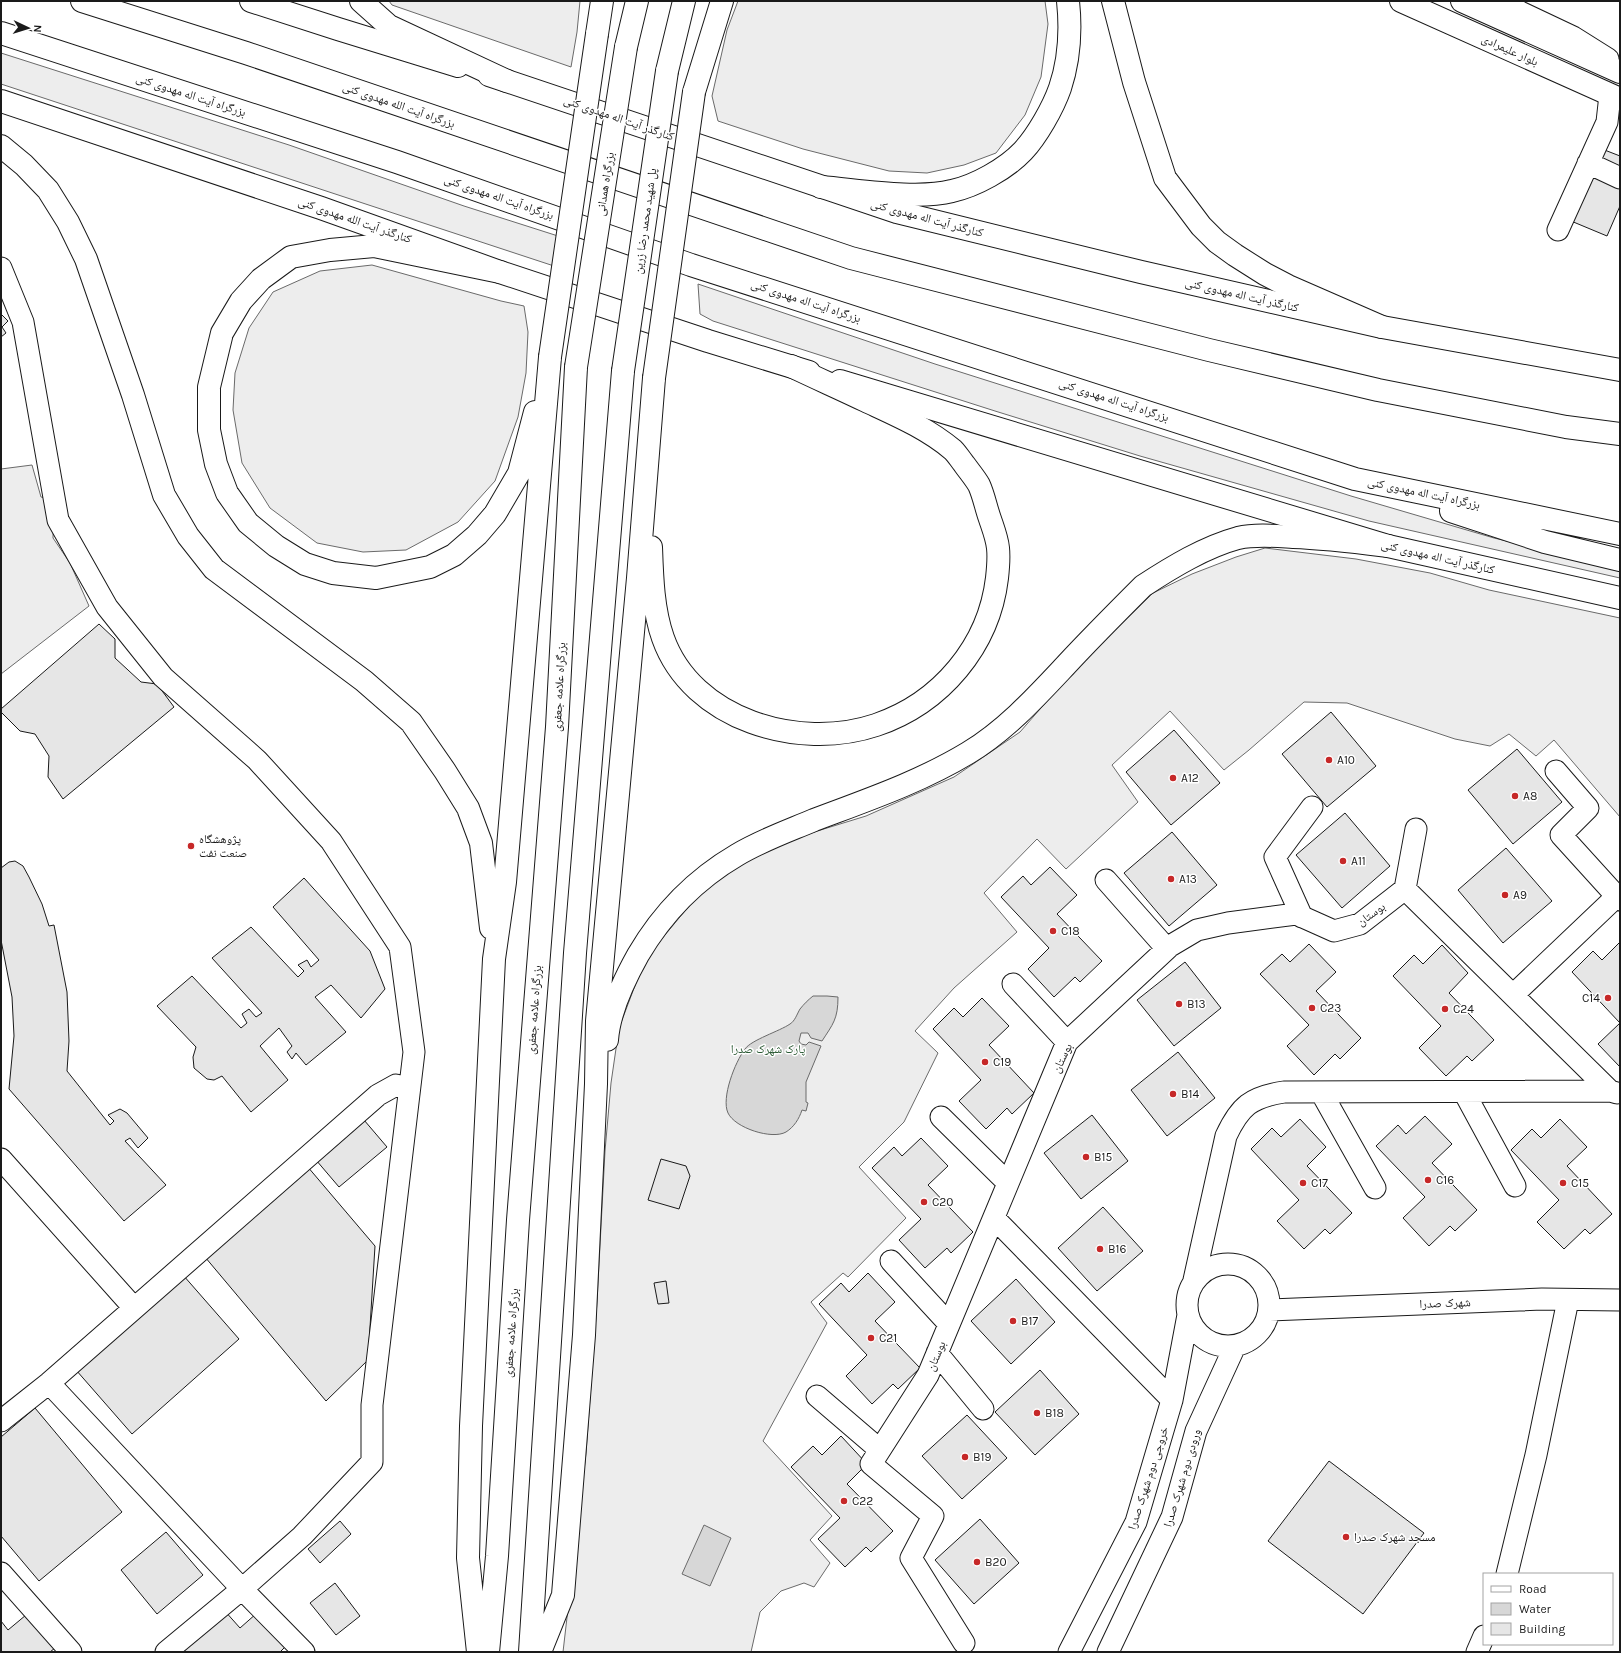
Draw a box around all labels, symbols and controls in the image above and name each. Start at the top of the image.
north arrow [8,8,48,48]
text: N [31,24,44,33]
street label: بلوار علیمرادی [1479,31,1541,69]
street label: بزرگراه آیت اله مهدوی کنی [134,71,248,120]
street label: بزرگراه آیت الله مهدوی کنی [341,79,457,131]
street label: کنارگذر آیت اله مهدوی کنی [562,93,676,144]
street label: بزرگراه همدانی [593,151,617,217]
street label: پل شهید محمد رضا زرین [631,167,660,275]
street label: بزرگراه آیت اله مهدوی کنی [442,172,556,223]
street label: کنارگذر آیت الله مهدوی کنی [296,194,413,246]
street label: کنارگذر آیت اله مهدوی کنی [869,196,985,240]
street label: کنارگذر آیت اله مهدوی کنی [1184,275,1300,315]
street label: بزرگراه آیت اله مهدوی کنی [749,277,863,326]
street label: بزرگراه آیت اله مهدوی کنی [1057,376,1171,425]
street label: بزرگراه آیت اله مهدوی کنی [1366,474,1482,512]
street label: کنارگذر آیت اله مهدوی کنی [1380,537,1496,577]
street label: بزرگراه علامه جعفری [550,642,569,732]
place label: A10 [1337,753,1355,767]
marker: A10 [1324,755,1334,765]
place label: A12 [1181,771,1199,785]
marker: A12 [1168,773,1178,783]
place label: A8 [1523,789,1537,803]
marker: A8 [1510,791,1520,801]
place label: پژوهشگاه صنعت نفت [199,832,247,860]
marker: پژوهشگاه صنعت نفت [186,841,196,851]
place label: A11 [1351,854,1366,868]
marker: A11 [1338,856,1348,866]
place label: A13 [1179,872,1197,886]
marker: A13 [1166,874,1176,884]
place label: A9 [1513,888,1527,902]
marker: A9 [1500,890,1510,900]
street label: بوستان [1354,899,1388,929]
place label: C18 [1061,924,1080,938]
marker: C18 [1048,926,1058,936]
street label: بزرگراه علامه جعفری [524,965,544,1055]
place label: C14 [1582,991,1600,1005]
marker: C14 [1603,993,1613,1003]
place label: B13 [1187,997,1206,1011]
marker: B13 [1174,999,1184,1009]
place label: C23 [1320,1001,1341,1015]
place label: C24 [1453,1002,1474,1016]
marker: C23 [1307,1003,1317,1013]
marker: C24 [1440,1004,1450,1014]
street label: بوستان [1049,1041,1075,1075]
park label: پارک شهرک صدرا [731,1042,806,1056]
place label: C19 [993,1055,1011,1069]
marker: C19 [980,1057,990,1067]
place label: B14 [1181,1087,1199,1101]
marker: B14 [1168,1089,1178,1099]
place label: B15 [1094,1150,1112,1164]
marker: B15 [1081,1152,1091,1162]
place label: C16 [1436,1173,1454,1187]
marker: C16 [1423,1175,1433,1185]
place label: C17 [1311,1176,1328,1190]
place label: C15 [1571,1176,1589,1190]
marker: C17 [1298,1178,1308,1188]
marker: C15 [1558,1178,1568,1188]
place label: C20 [932,1195,953,1209]
marker: C20 [919,1197,929,1207]
place label: B16 [1108,1242,1126,1256]
marker: B16 [1095,1244,1105,1254]
street label: بزرگراه علامه جعفری [501,1288,521,1378]
street label: شهرک صدرا [1419,1295,1471,1311]
place label: B17 [1021,1314,1038,1328]
marker: B17 [1008,1316,1018,1326]
place label: C21 [879,1331,897,1345]
marker: C21 [866,1333,876,1343]
street label: بوستان [923,1339,949,1373]
place label: B18 [1045,1406,1064,1420]
marker: B18 [1032,1408,1042,1418]
street label: خروجی دوم شهرک صدرا [1125,1424,1172,1532]
street label: ورودی دوم شهرک صدرا [1160,1427,1205,1529]
place label: B19 [973,1450,991,1464]
marker: B19 [960,1452,970,1462]
place label: C22 [852,1494,873,1508]
marker: C22 [839,1496,849,1506]
place label: مسجد شهرک صدرا [1354,1530,1435,1544]
marker: مسجد شهرک صدرا [1341,1532,1351,1542]
place label: B20 [985,1555,1007,1569]
marker: B20 [972,1557,982,1567]
legend [1483,1573,1613,1645]
text: Road [1519,1582,1547,1596]
text: Water [1519,1602,1552,1616]
text: Building [1519,1622,1566,1636]

